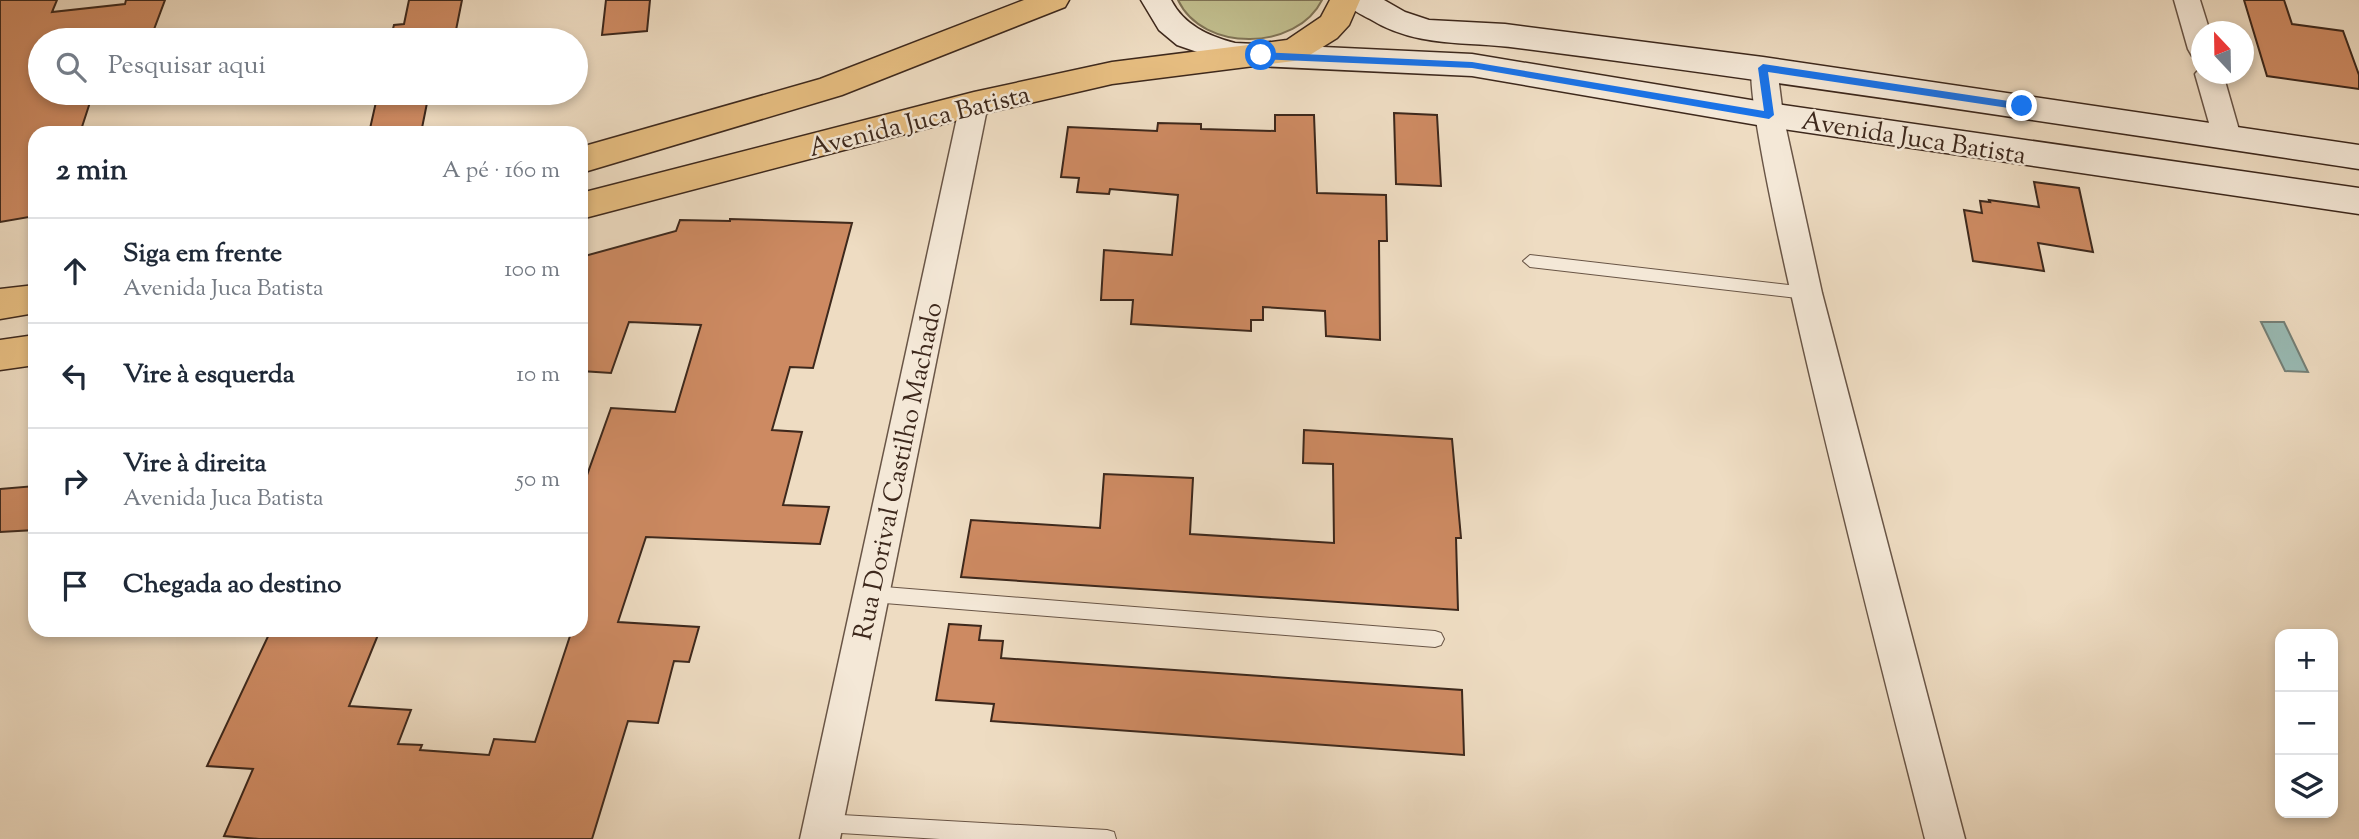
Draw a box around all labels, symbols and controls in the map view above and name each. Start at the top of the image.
north arrow [2191,21,2254,84]
search box [28,28,588,105]
route start [1245,39,1276,70]
icon: search [52,48,90,86]
text: Pesquisar aqui [108,48,266,85]
street label: Avenida Juca Batista [805,77,1034,168]
route end [2006,90,2037,121]
street label: Avenida Juca Batista [1799,103,2029,175]
text: 2 min [56,150,128,193]
text: A pé · 160 m [442,155,560,188]
text: Siga em frente [123,236,282,273]
icon: ahead [56,252,94,290]
text: 100 m [504,254,560,287]
text: Avenida Juca Batista [123,273,324,306]
street label: Rua Dorival Castilho Machado [846,299,953,644]
icon: left [56,357,94,395]
text: Vire à esquerda [123,357,295,394]
text: 10 m [516,359,560,392]
text: Vire à direita [123,446,267,483]
icon: right [56,462,94,500]
text: 50 m [516,464,560,497]
text: Avenida Juca Batista [123,483,324,516]
icon: arrive [56,567,94,605]
text: Chegada ao destino [123,567,341,604]
map controls [2275,629,2338,818]
button: + [2275,629,2338,692]
button: − [2275,692,2338,755]
button: layers [2275,755,2338,818]

